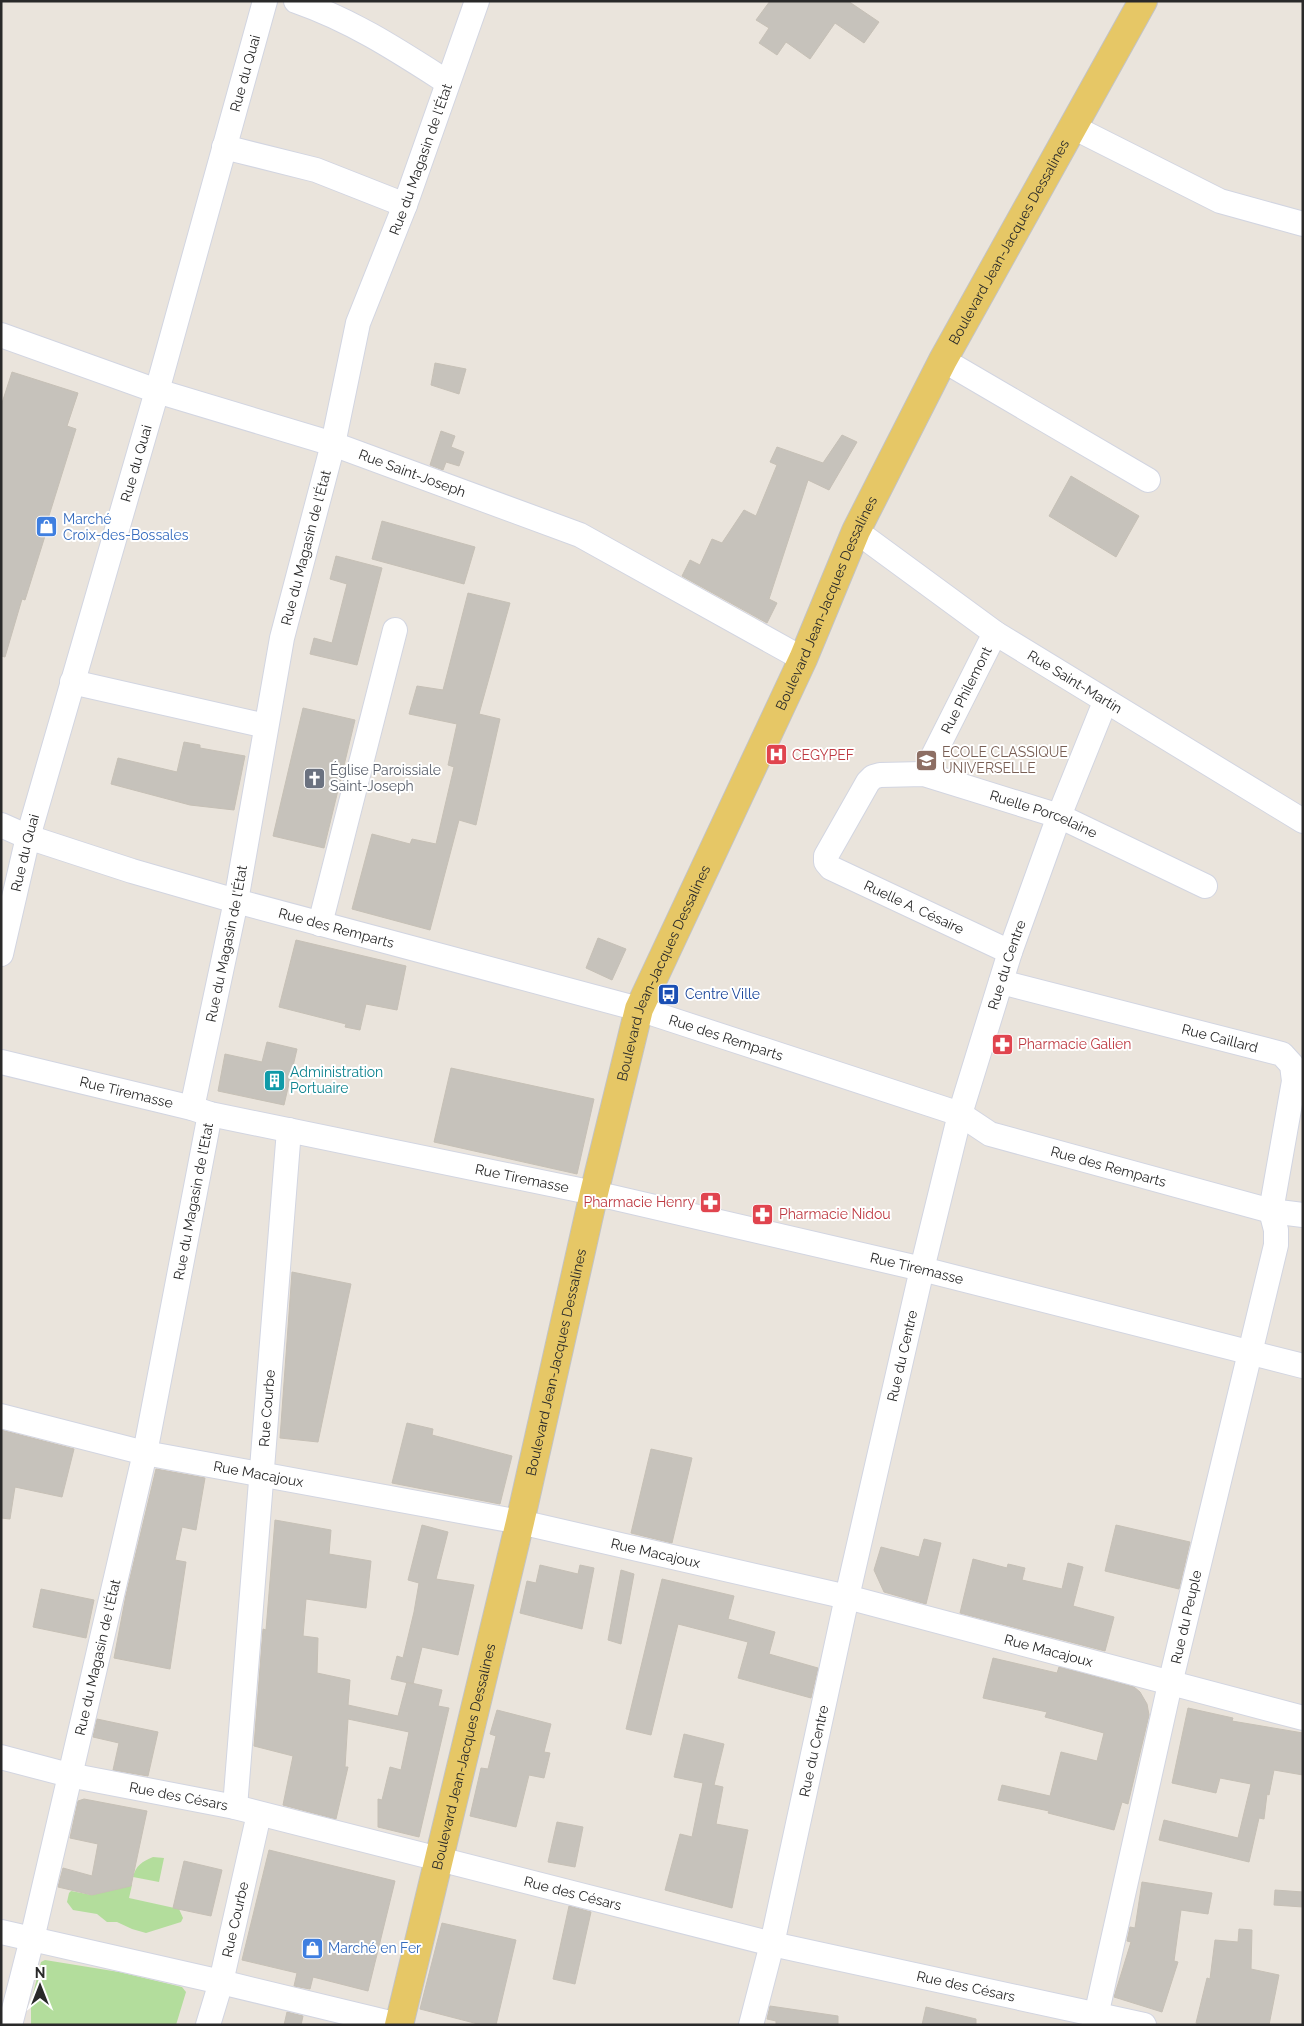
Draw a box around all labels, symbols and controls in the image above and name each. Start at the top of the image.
street label: Rue du Quai [227,33,263,114]
street label: Rue du Magasin de l'État [386,81,455,237]
street label: Boulevard Jean-Jacques Dessalines [945,137,1072,347]
street label: Rue du Quai [117,423,155,504]
street label: Rue Saint-Joseph [356,446,468,500]
street label: Rue du Magasin de l'État [278,468,334,627]
street label: Boulevard Jean-Jacques Dessalines [772,493,880,713]
place label: Marché Croix-des-Bossales [63,511,189,543]
shop icon: Marché Croix-des-Bossales [35,515,59,539]
street label: Rue Philemont [938,644,995,736]
street label: Rue Saint-Martin [1025,647,1125,717]
hospital icon: CEGYPEF [764,743,788,767]
place label: ECOLE CLASSIQUE UNIVERSELLE [942,744,1068,776]
place label: CEGYPEF [792,747,854,763]
school or university icon: ECOLE CLASSIQUE UNIVERSELLE [914,748,938,772]
place label: Église Paroissiale Saint-Joseph [330,761,441,794]
church icon: Église Paroissiale Saint-Joseph [302,766,326,790]
street label: Ruelle Porcelaine [988,787,1100,841]
street label: Rue du Quai [8,812,42,893]
street label: Boulevard Jean-Jacques Dessalines [614,862,713,1083]
street label: Rue du Magasin de l'État [202,864,250,1024]
street label: Ruelle A. Césaire [862,877,966,937]
street label: Rue des Remparts [277,905,396,951]
street label: Rue du Centre [985,918,1029,1012]
bus stop icon: Centre Ville [657,982,681,1006]
place label: Centre Ville [685,986,760,1002]
street label: Rue des Remparts [667,1011,785,1064]
street label: Rue Caillard [1180,1021,1260,1056]
pharmacy icon: Pharmacie Galien [990,1032,1014,1056]
place label: Pharmacie Galien [1018,1036,1131,1052]
place label: Administration Portuaire [290,1064,383,1096]
building icon: Administration Portuaire [262,1068,286,1092]
street label: Rue Tiremasse [78,1073,175,1111]
street label: Rue du Magasin de l'Etat [170,1121,216,1281]
street label: Rue des Remparts [1049,1143,1168,1190]
street label: Rue Tiremasse [474,1161,570,1196]
pharmacy icon: Pharmacie Henry [699,1190,723,1214]
place label: Pharmacie Henry [583,1194,695,1210]
pharmacy icon: Pharmacie Nidou [751,1202,775,1226]
place label: Pharmacie Nidou [779,1206,891,1222]
street label: Boulevard Jean-Jacques Dessalines [523,1247,589,1477]
street label: Rue Tiremasse [869,1249,965,1287]
street label: Rue du Centre [884,1309,920,1403]
street label: Rue Courbe [256,1369,278,1447]
street label: Rue Macajoux [212,1458,305,1490]
street label: Rue Macajoux [609,1535,702,1571]
street label: Rue du Peuple [1167,1569,1205,1665]
street label: Rue du Magasin de l'État [72,1577,123,1737]
street label: Rue Macajoux [1002,1631,1095,1670]
street label: Boulevard Jean-Jacques Dessalines [429,1642,499,1871]
street label: Rue du Centre [796,1704,831,1798]
street label: Rue des Césars [128,1779,230,1814]
street label: Rue des Césars [522,1873,624,1913]
street label: Rue Courbe [219,1880,251,1959]
shop icon: Marché en Fer [300,1936,324,1960]
place label: Marché en Fer [328,1940,421,1956]
north arrow [15,1961,65,2011]
text: N [35,1965,45,1981]
street label: Rue des Césars [915,1968,1017,2005]

